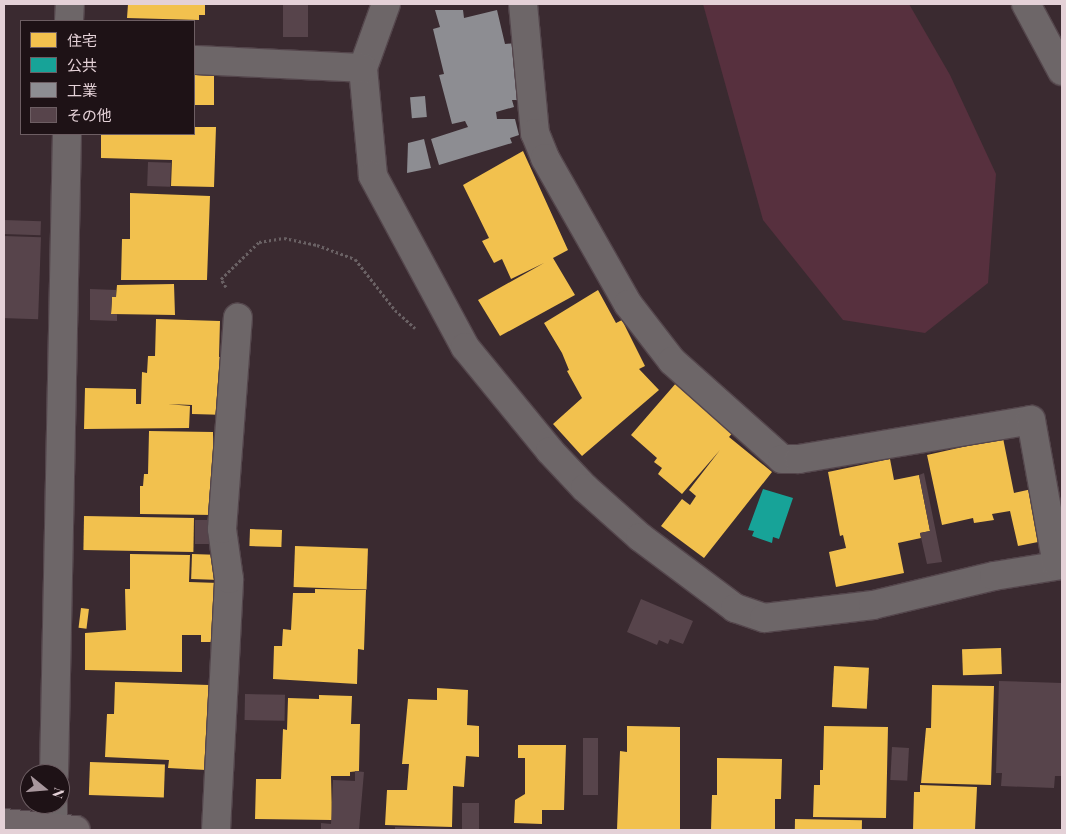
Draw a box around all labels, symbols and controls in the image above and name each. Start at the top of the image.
legend [20,20,195,135]
text: 住宅 [67,30,97,50]
text: 公共 [67,55,97,75]
text: 工業 [67,80,97,100]
text: その他 [67,105,112,125]
north arrow [20,764,70,814]
text: N [48,786,69,801]

